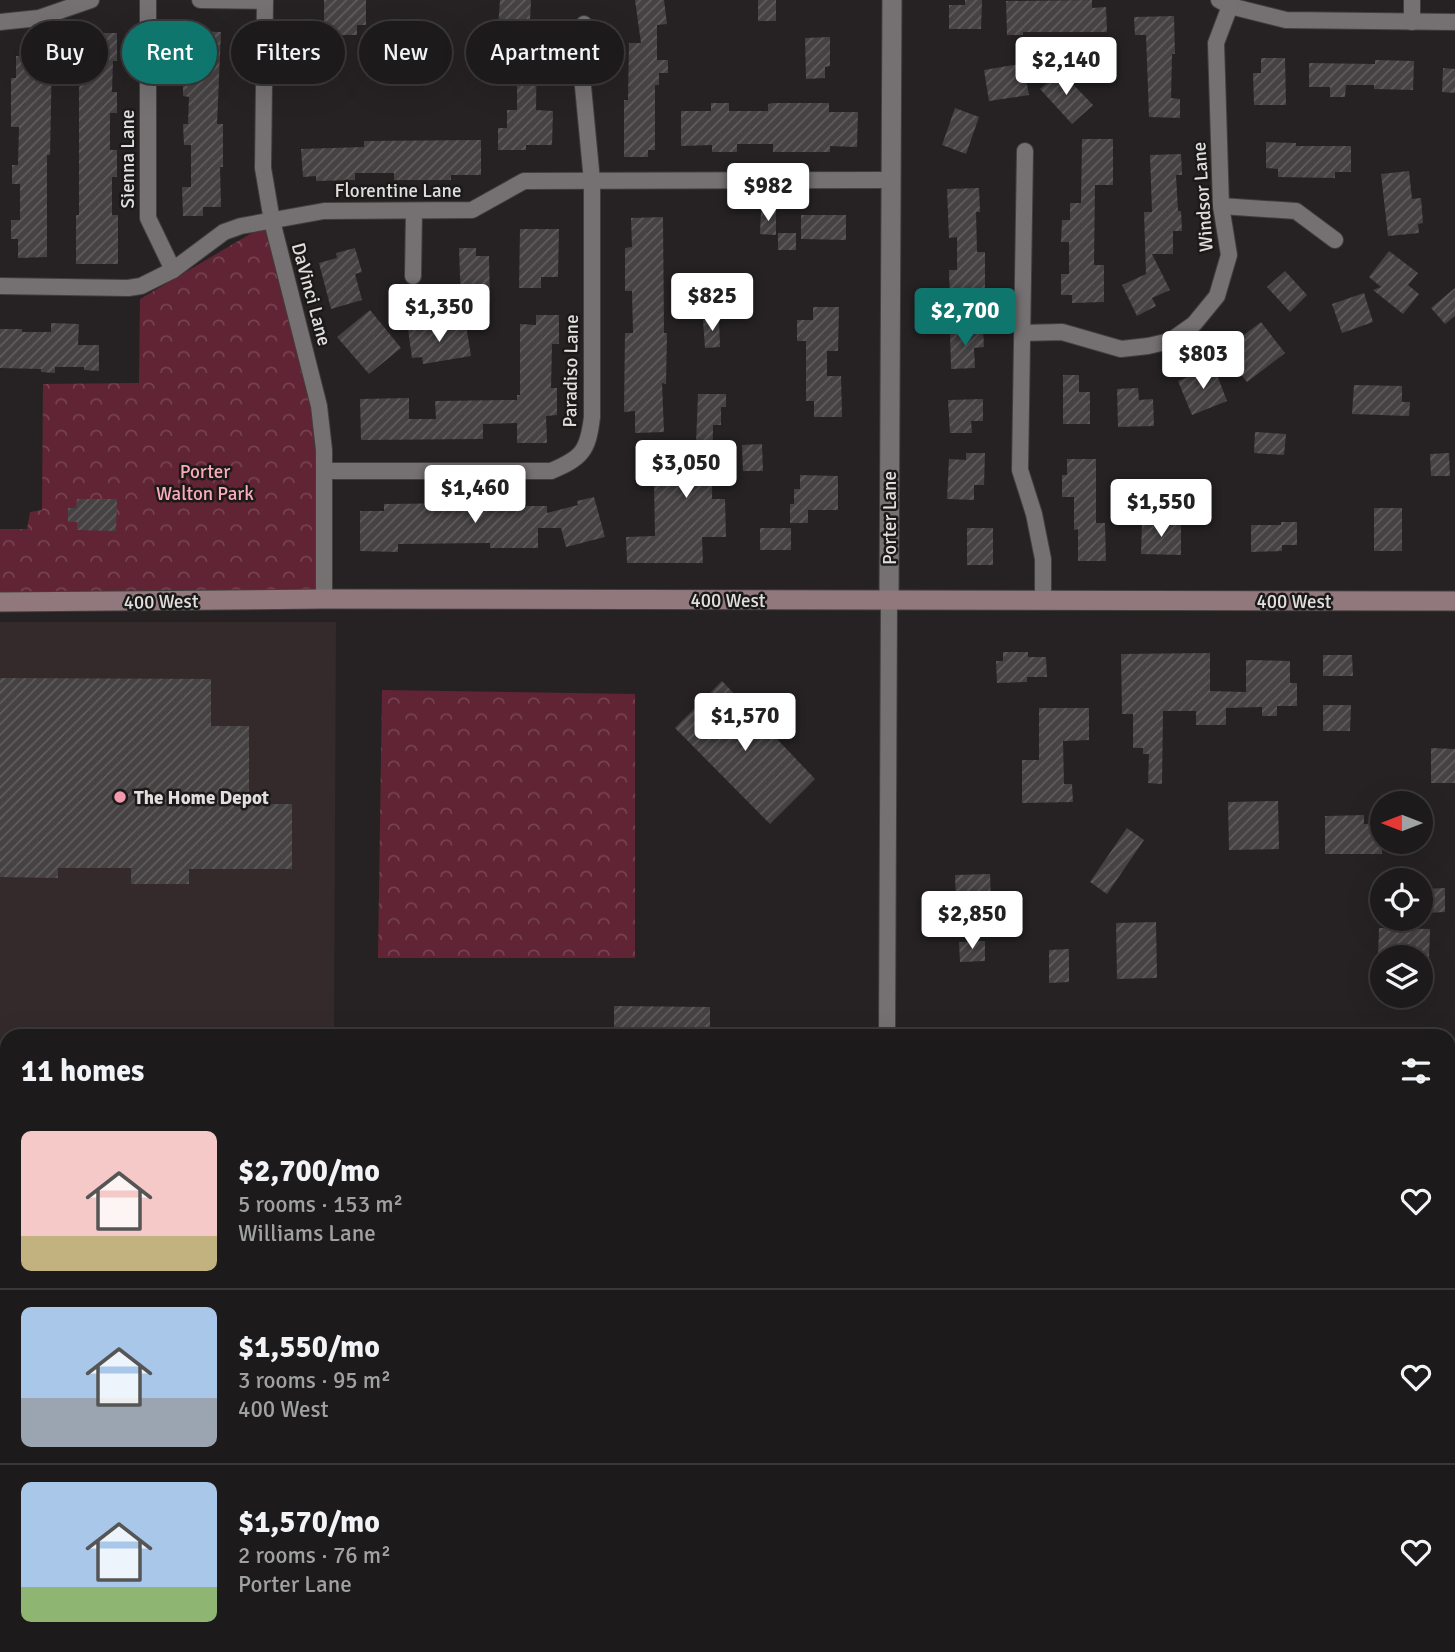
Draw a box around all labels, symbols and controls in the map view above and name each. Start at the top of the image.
chip: Buy [21,21,108,84]
chip: Rent [122,21,217,84]
chip: Filters [231,21,345,84]
chip: New [359,21,452,84]
chip: Apartment [466,21,624,84]
pin: $2,140 [1009,38,1123,97]
text: $2,140 [1032,45,1100,74]
street label: Sienna Lane [116,110,140,209]
street label: Windsor Lane [1187,141,1219,253]
pin: $982 [727,164,809,223]
text: $982 [743,171,793,200]
street label: Florentine Lane [335,179,461,203]
street label: DaVinci Lane [286,240,336,349]
pin: $825 [671,274,753,333]
text: $825 [687,281,737,310]
pin: $1,350 [382,284,496,344]
pin: $2,700 [908,288,1022,348]
text: $1,350 [405,292,473,321]
text: $2,700 [931,296,999,325]
street label: Paradiso Lane [558,314,584,428]
pin: $803 [1162,332,1244,391]
text: $803 [1178,339,1228,368]
pin: $3,050 [629,440,743,500]
text: $3,050 [652,448,720,477]
park label: Porter Walton Park [156,460,254,506]
pin: $1,460 [418,466,532,525]
street label: Porter Lane [878,471,902,565]
text: $1,460 [441,473,509,502]
pin: $1,550 [1104,480,1218,539]
text: $1,550 [1127,487,1195,516]
street label: 400 West [123,589,199,615]
street label: 400 West [691,589,766,613]
street label: 400 West [1257,590,1332,614]
pin: $1,570 [688,694,802,753]
text: $1,570 [711,701,779,730]
place label: The Home Depot [134,786,269,810]
marker: The Home Depot [112,789,128,805]
north arrow [1370,791,1433,854]
map controls [1370,791,1433,1008]
button: locate [1370,868,1433,931]
pin: $2,850 [915,892,1029,951]
text: $2,850 [938,899,1006,928]
button: layers [1370,945,1433,1008]
icon: filters [1397,1052,1435,1090]
text: 11 homes [21,1053,144,1090]
text: $2,700/mo [238,1153,380,1190]
icon: home [77,1159,161,1243]
icon: heart [1397,1182,1435,1220]
text: 5 rooms · 153 m² [238,1190,403,1219]
text: Williams Lane [238,1219,376,1248]
text: $1,550/mo [238,1329,380,1366]
icon: home [77,1335,161,1419]
icon: heart [1397,1358,1435,1396]
text: 3 rooms · 95 m² [238,1366,391,1395]
text: 400 West [238,1395,329,1424]
text: $1,570/mo [238,1504,380,1541]
icon: home [77,1510,161,1594]
icon: heart [1397,1533,1435,1571]
text: 2 rooms · 76 m² [238,1541,391,1570]
text: Porter Lane [238,1570,352,1599]

